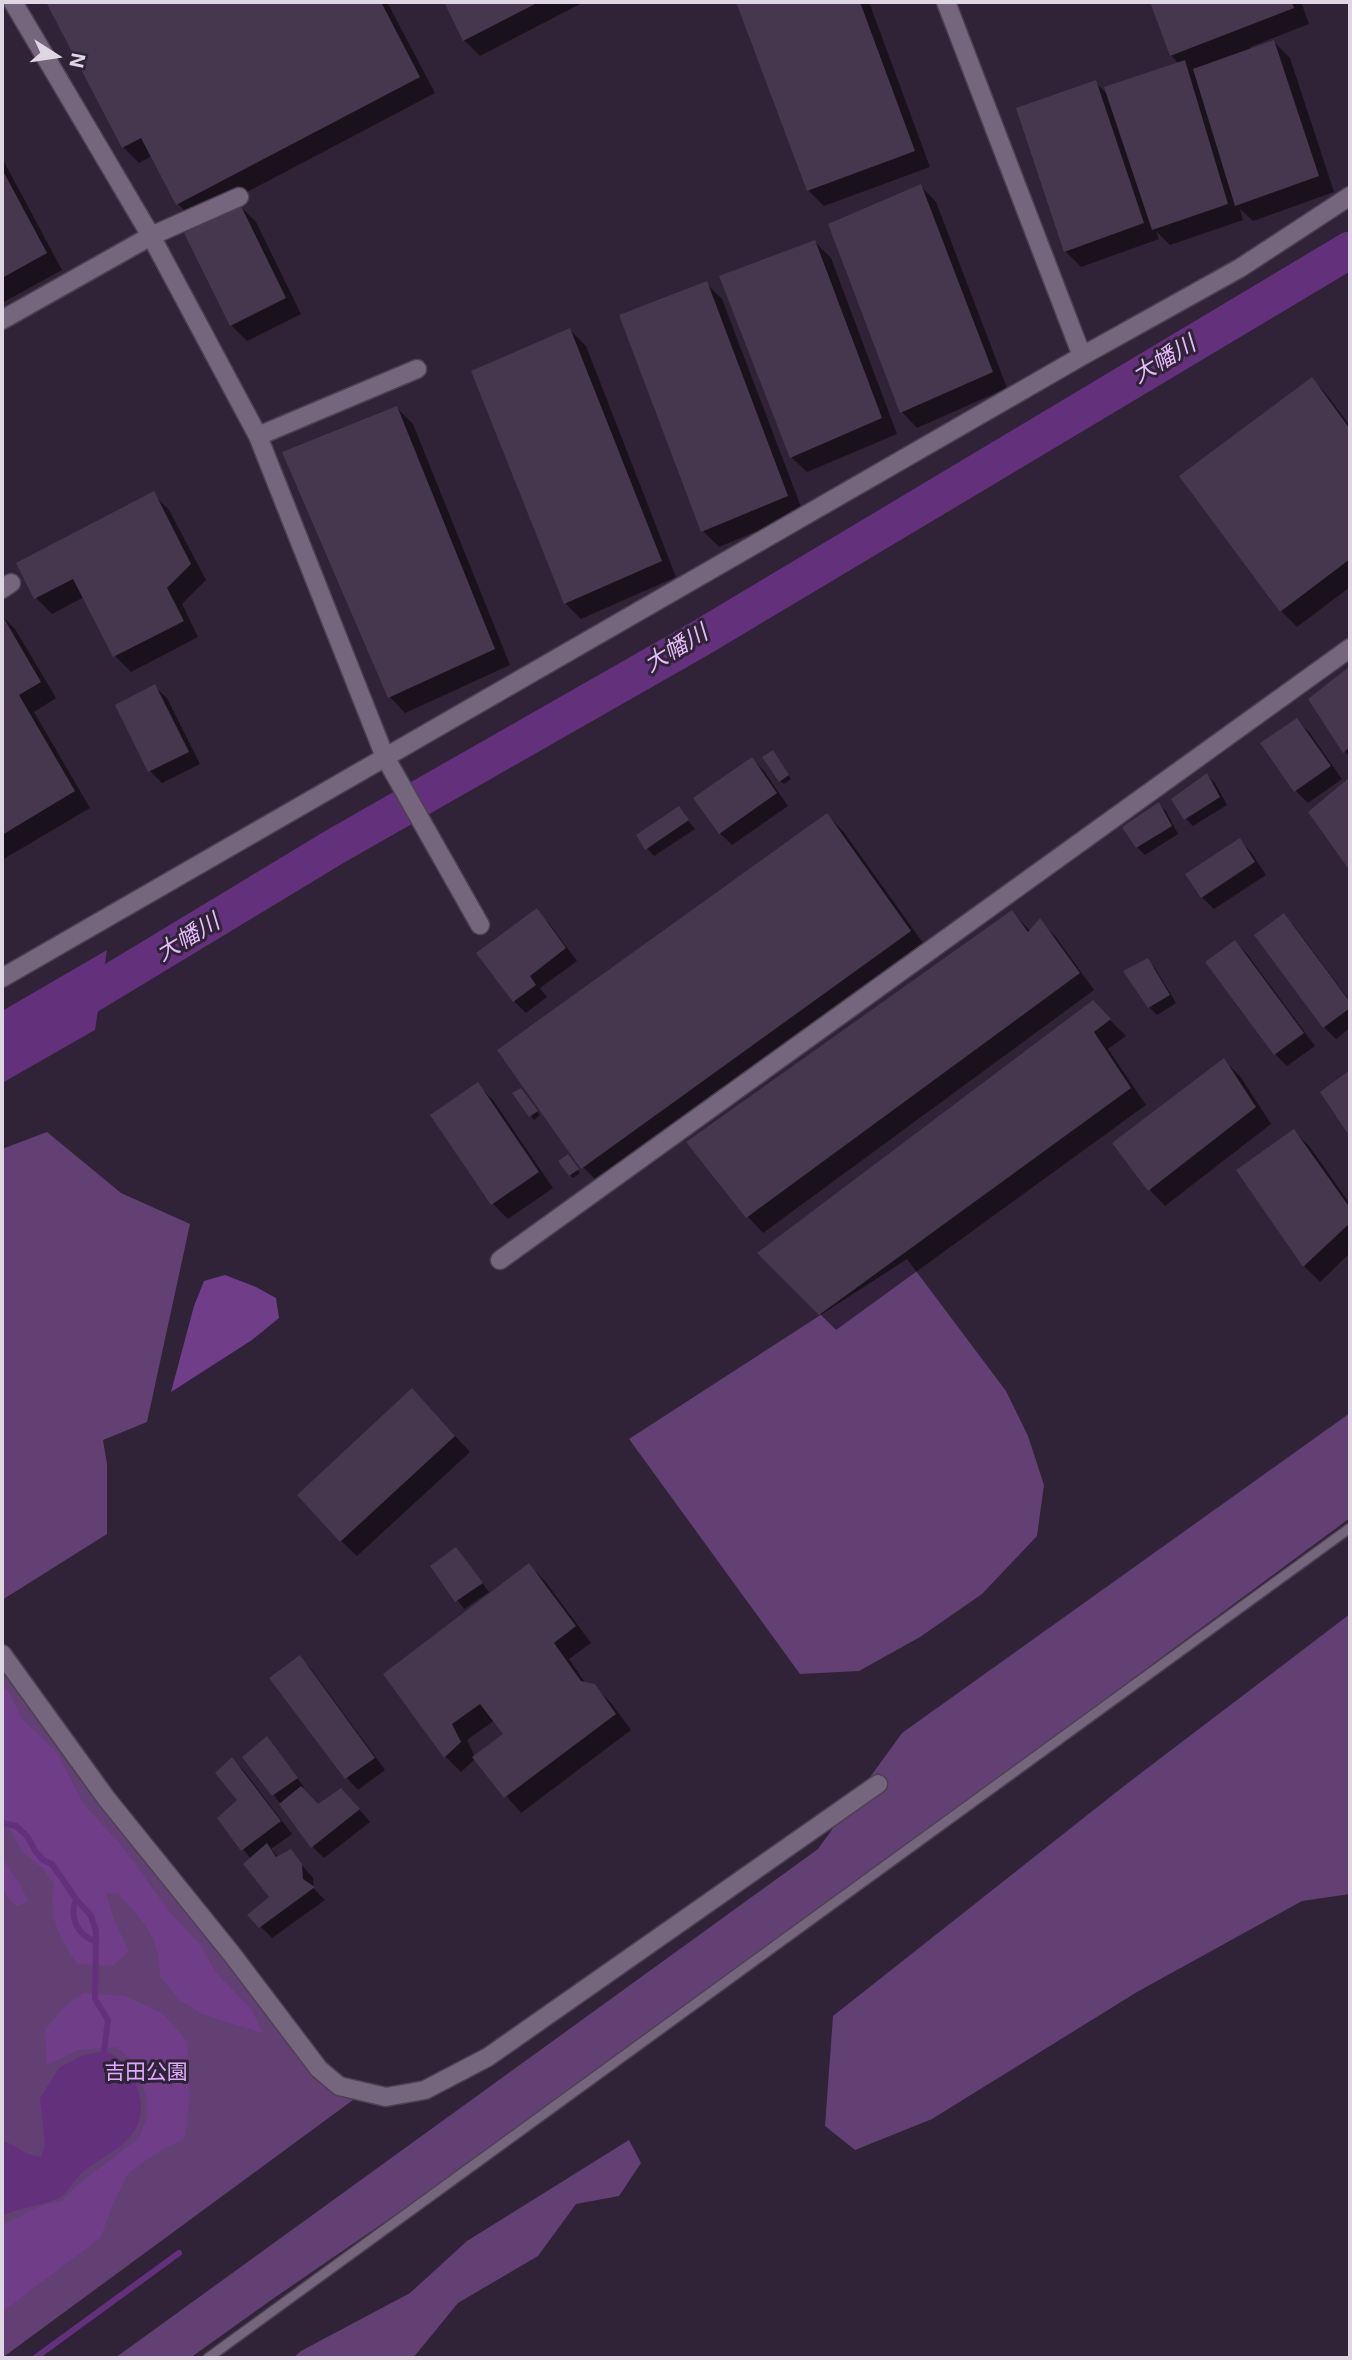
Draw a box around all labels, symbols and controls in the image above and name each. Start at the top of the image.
north arrow [21,21,91,91]
text: N [64,51,90,70]
water label: 大幡川 [1127,330,1201,390]
water label: 大幡川 [639,619,713,679]
water label: 大幡川 [151,908,225,968]
park label: 吉田公園 [104,2060,188,2086]

